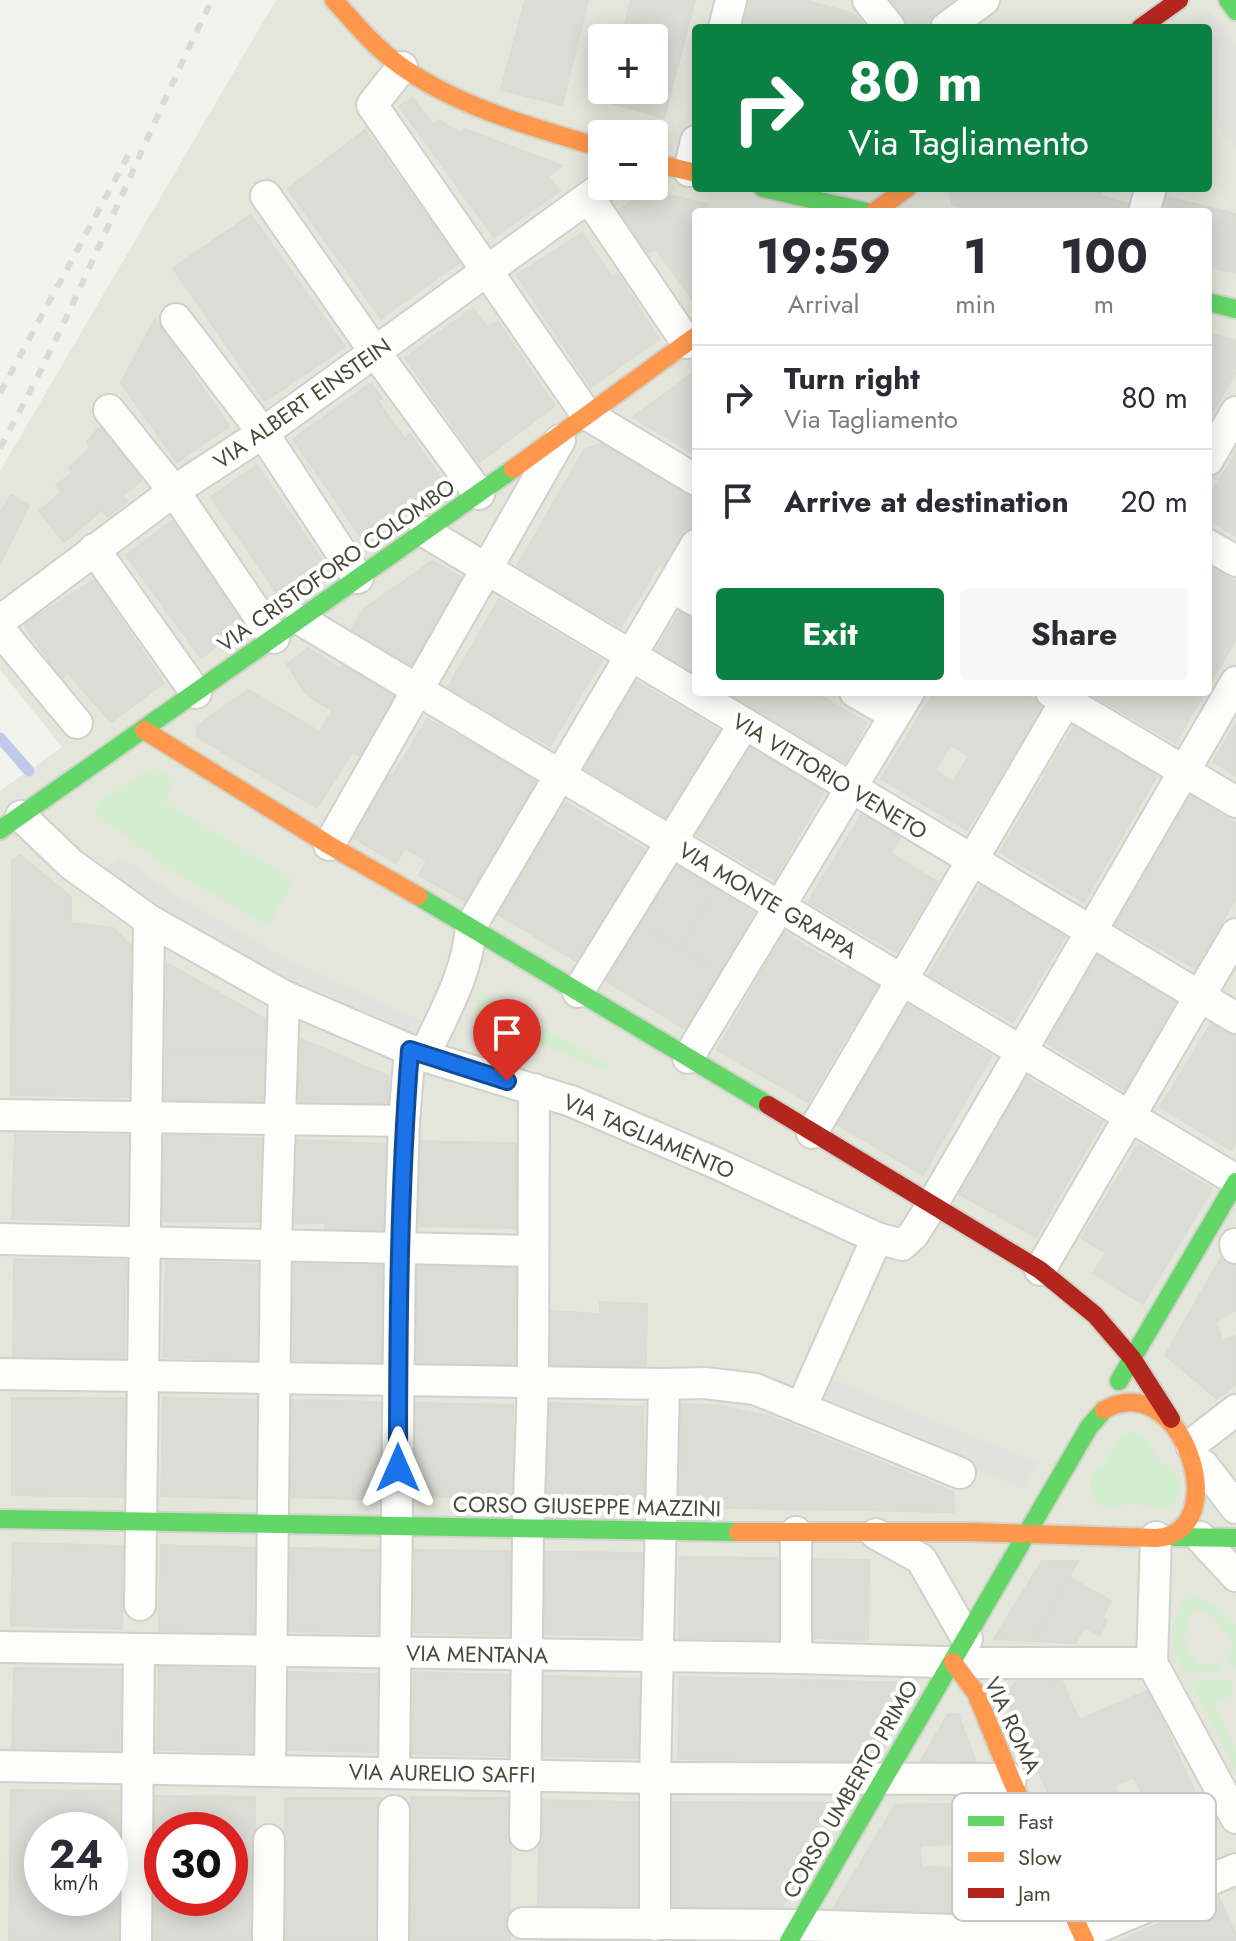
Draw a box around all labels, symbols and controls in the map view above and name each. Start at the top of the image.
map controls [588,24,668,200]
button: + [588,24,668,104]
text: 80 m [848,41,983,122]
icon: right [716,56,820,160]
text: Via Tagliamento [848,116,1089,168]
button: − [588,120,668,200]
text: 19:59 [756,222,891,291]
text: 1 [963,222,988,291]
text: 100 [1060,222,1148,291]
text: Arrival [788,285,859,323]
text: min [955,285,996,323]
text: m [1094,285,1114,323]
street label: VIA ALBERT EINSTEIN [207,330,397,476]
text: Turn right [784,357,920,400]
icon: right [716,375,760,419]
text: 80 m [1121,376,1188,419]
text: Via Tagliamento [784,400,958,438]
street label: VIA CRISTOFORO COLOMBO [211,471,461,659]
icon: arrive [716,479,760,523]
text: Arrive at destination [784,480,1069,523]
text: 20 m [1121,480,1188,523]
button: Exit [716,588,944,680]
button: Share [960,588,1188,680]
street label: VIA VITTORIO VENETO [726,705,934,847]
street label: VIA MONTE GRAPPA [673,834,864,966]
pin [473,999,541,1081]
icon: arrive [485,1011,529,1055]
street label: VIA TAGLIAMENTO [558,1085,740,1187]
position arrow [356,1426,440,1510]
street label: CORSO GIUSEPPE MAZZINI [453,1488,721,1524]
street label: VIA MENTANA [406,1637,549,1671]
street label: VIA ROMA [977,1672,1049,1779]
street label: CORSO UMBERTO PRIMO [774,1674,926,1904]
street label: VIA AURELIO SAFFI [348,1755,536,1791]
legend [952,1793,1216,1921]
text: Fast [1018,1805,1054,1837]
speed limit sign: 30 [144,1812,248,1916]
text: 24 [49,1825,103,1883]
text: Slow [1018,1841,1062,1873]
text: km/h [53,1869,99,1898]
text: Jam [1015,1877,1051,1909]

